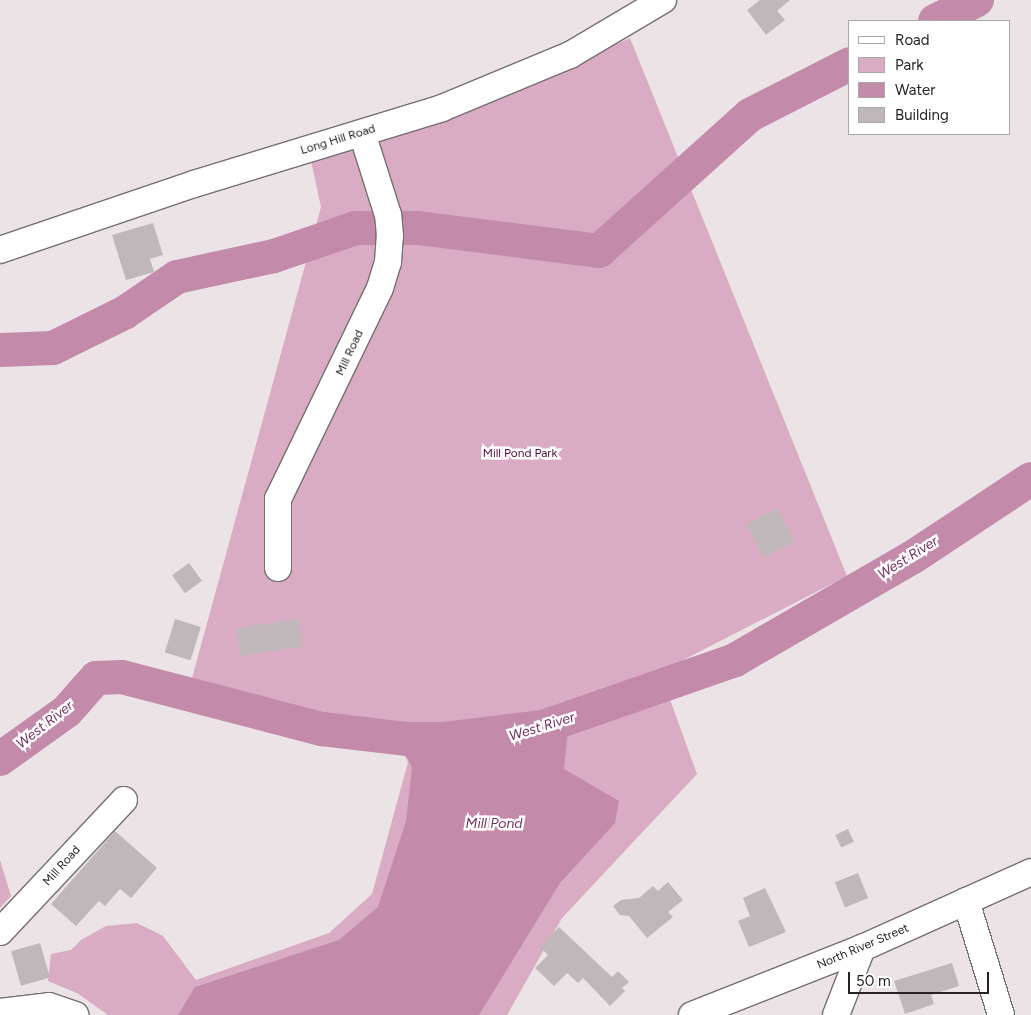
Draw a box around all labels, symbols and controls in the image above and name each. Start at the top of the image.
legend [848,20,1011,135]
text: Road [895,31,930,49]
text: Park [895,56,924,74]
text: Water [895,81,935,99]
text: Building [895,106,949,124]
street label: Long Hill Road [299,122,377,158]
street label: Mill Road [333,328,367,378]
park label: Mill Pond Park [483,447,557,461]
water label: West River [875,533,941,583]
water label: West River [13,698,77,752]
water label: West River [507,709,577,745]
water label: Mill Pond [466,816,522,832]
street label: Mill Road [40,843,84,889]
street label: North River Street [815,921,911,973]
scale bar [851,962,992,994]
text: 50 m [856,972,891,990]

